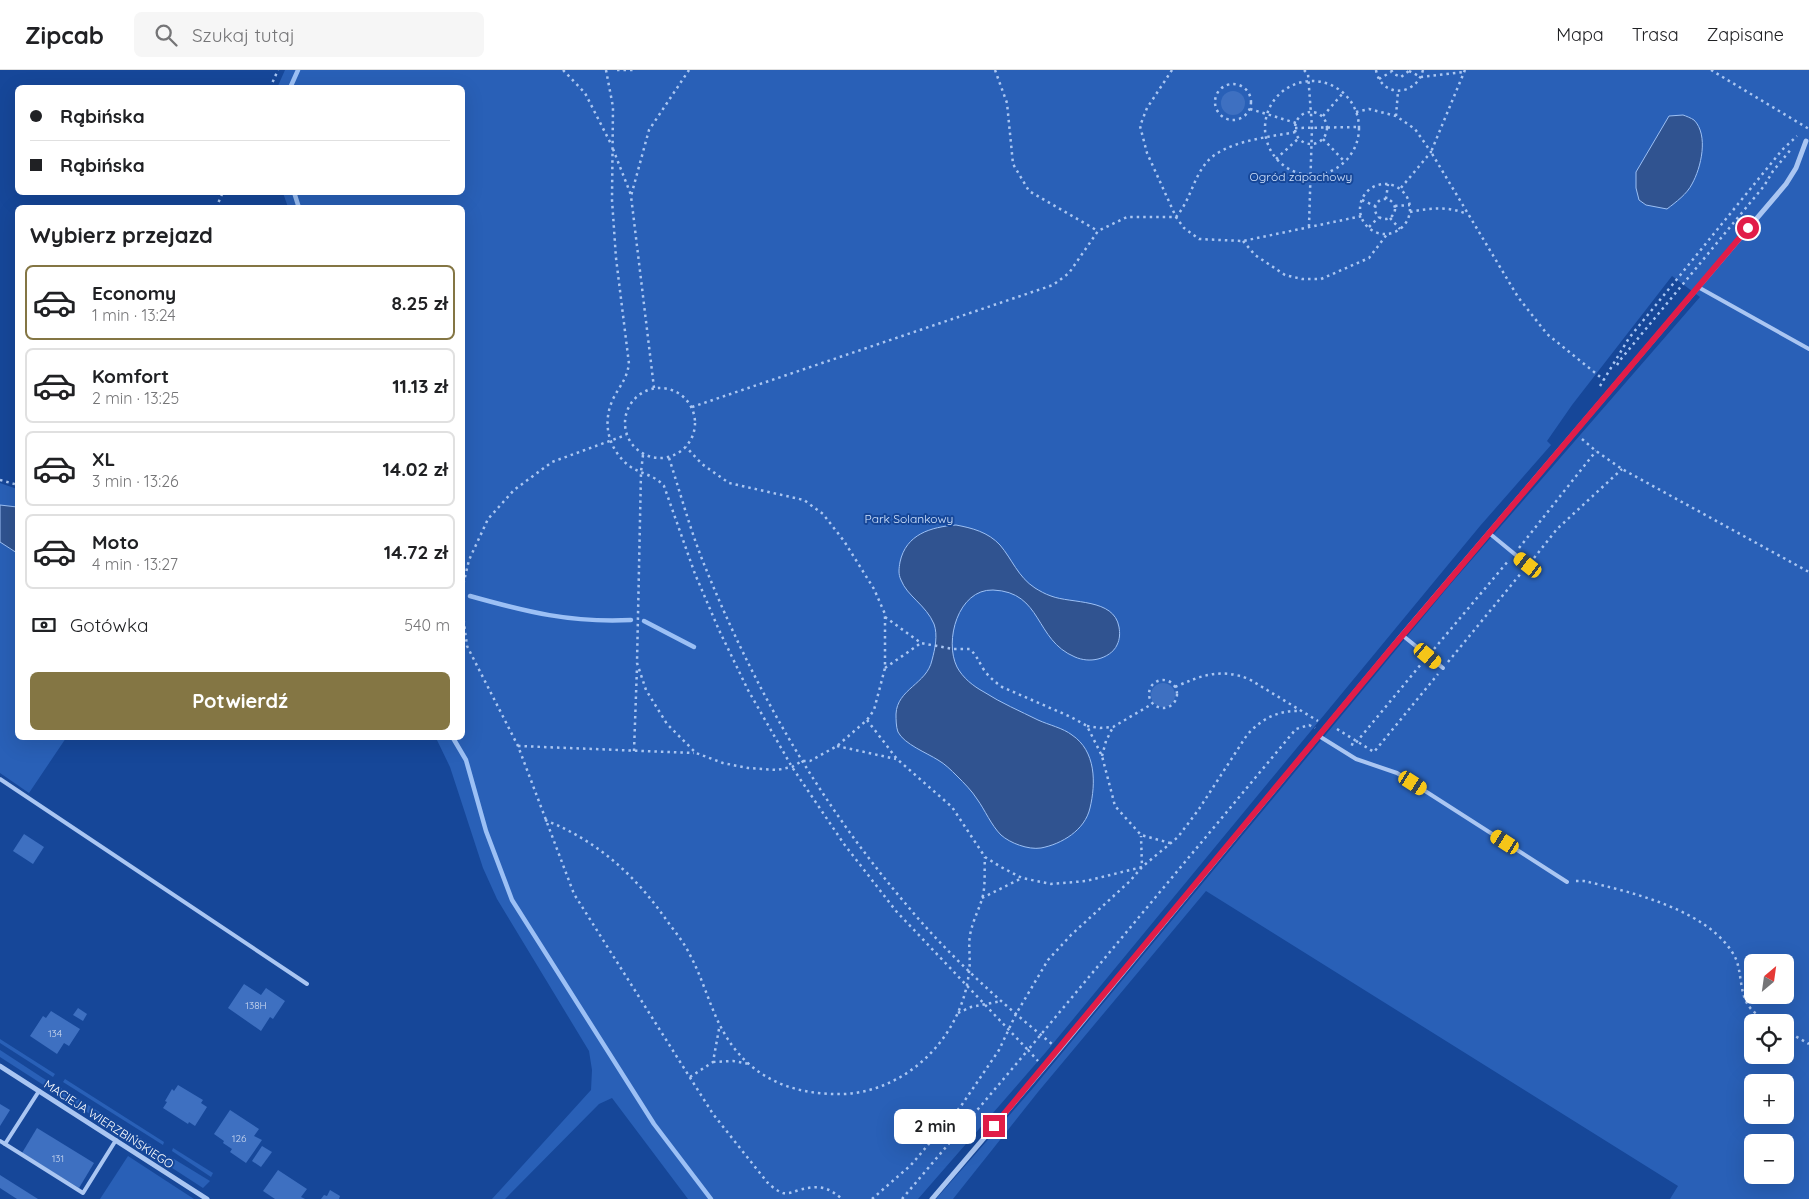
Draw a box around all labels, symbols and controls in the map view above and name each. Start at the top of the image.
search box [134,12,484,57]
text: Zipcab [25,20,104,50]
icon: search [152,21,180,49]
text: Szukaj tutaj [192,23,295,47]
text: Mapa [1556,23,1604,46]
text: Trasa [1632,23,1679,46]
text: Zapisane [1707,23,1784,46]
text: Rąbińska [60,104,145,128]
text: Rąbińska [60,153,145,177]
park label: Ogród zapachowy [1250,169,1352,184]
route start [1737,217,1759,239]
text: Wybierz przejazd [30,221,213,249]
icon: car [32,280,77,325]
text: Economy [92,281,176,305]
text: 8.25 zł [391,291,448,315]
text: 1 min · 13:24 [92,305,176,325]
icon: car [32,363,77,408]
text: Komfort [92,364,169,388]
text: 11.13 zł [392,374,448,398]
text: 2 min · 13:25 [92,388,179,408]
icon: car [32,446,77,491]
text: XL [92,447,115,471]
text: 14.02 zł [383,457,448,481]
text: 3 min · 13:26 [92,471,179,491]
park label: Park Solankowy [865,511,953,526]
icon: car [32,529,77,574]
text: Moto [92,530,139,554]
text: 14.72 zł [384,540,448,564]
car [1511,550,1544,580]
text: 4 min · 13:27 [92,554,178,574]
icon: cash [30,611,58,639]
text: Gotówka [70,613,149,637]
text: 540 m [404,615,450,635]
car [1411,641,1444,671]
button: Potwierdź [30,672,450,730]
car [1396,769,1429,797]
car [1488,828,1521,856]
north arrow [1744,954,1794,1004]
map controls [1744,954,1794,1184]
house number: 138H [245,999,267,1012]
button: locate [1744,1014,1794,1064]
house number: 134 [48,1027,62,1040]
button: + [1744,1074,1794,1124]
street label: MACIEJA WIERZBIŃSKIEGO [41,1076,177,1172]
callout: 2 min [894,1108,976,1144]
route end [983,1115,1005,1137]
text: 2 min [914,1116,956,1136]
house number: 126 [232,1132,247,1145]
button: − [1744,1134,1794,1184]
house number: 131 [52,1152,64,1165]

